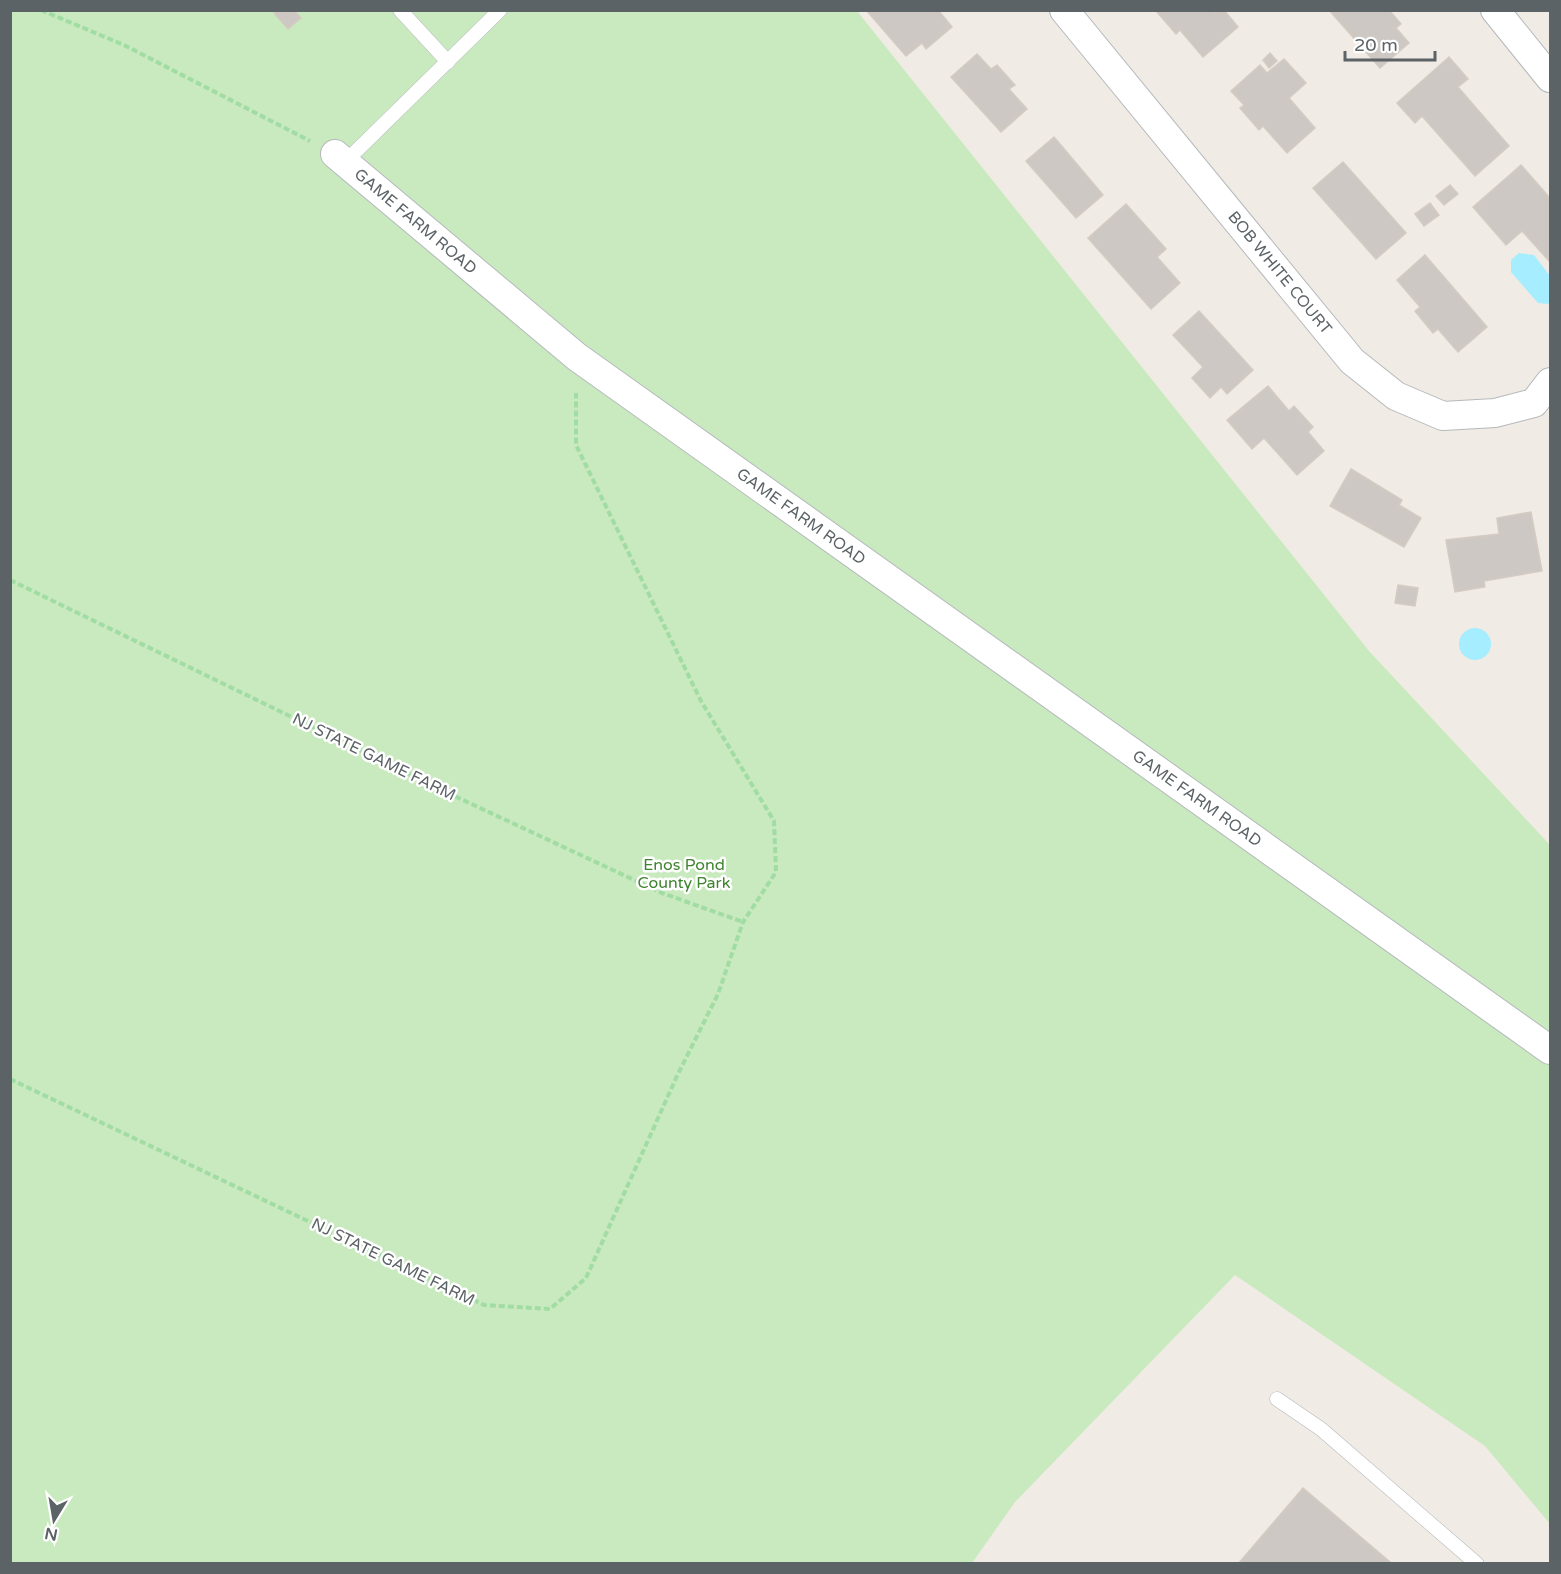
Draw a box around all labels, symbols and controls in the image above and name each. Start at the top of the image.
scale bar [1345,24,1435,62]
text: 20 m [1354,34,1398,56]
street label: GAME FARM ROAD [350,164,481,279]
street label: BOB WHITE COURT [1223,207,1336,339]
street label: GAME FARM ROAD [733,464,870,569]
street label: NJ STATE GAME FARM [289,709,459,805]
street label: GAME FARM ROAD [1128,746,1265,851]
park label: Enos Pond County Park [638,855,731,893]
street label: NJ STATE GAME FARM [308,1214,478,1310]
north arrow [24,1490,84,1550]
text: N [43,1523,60,1545]

